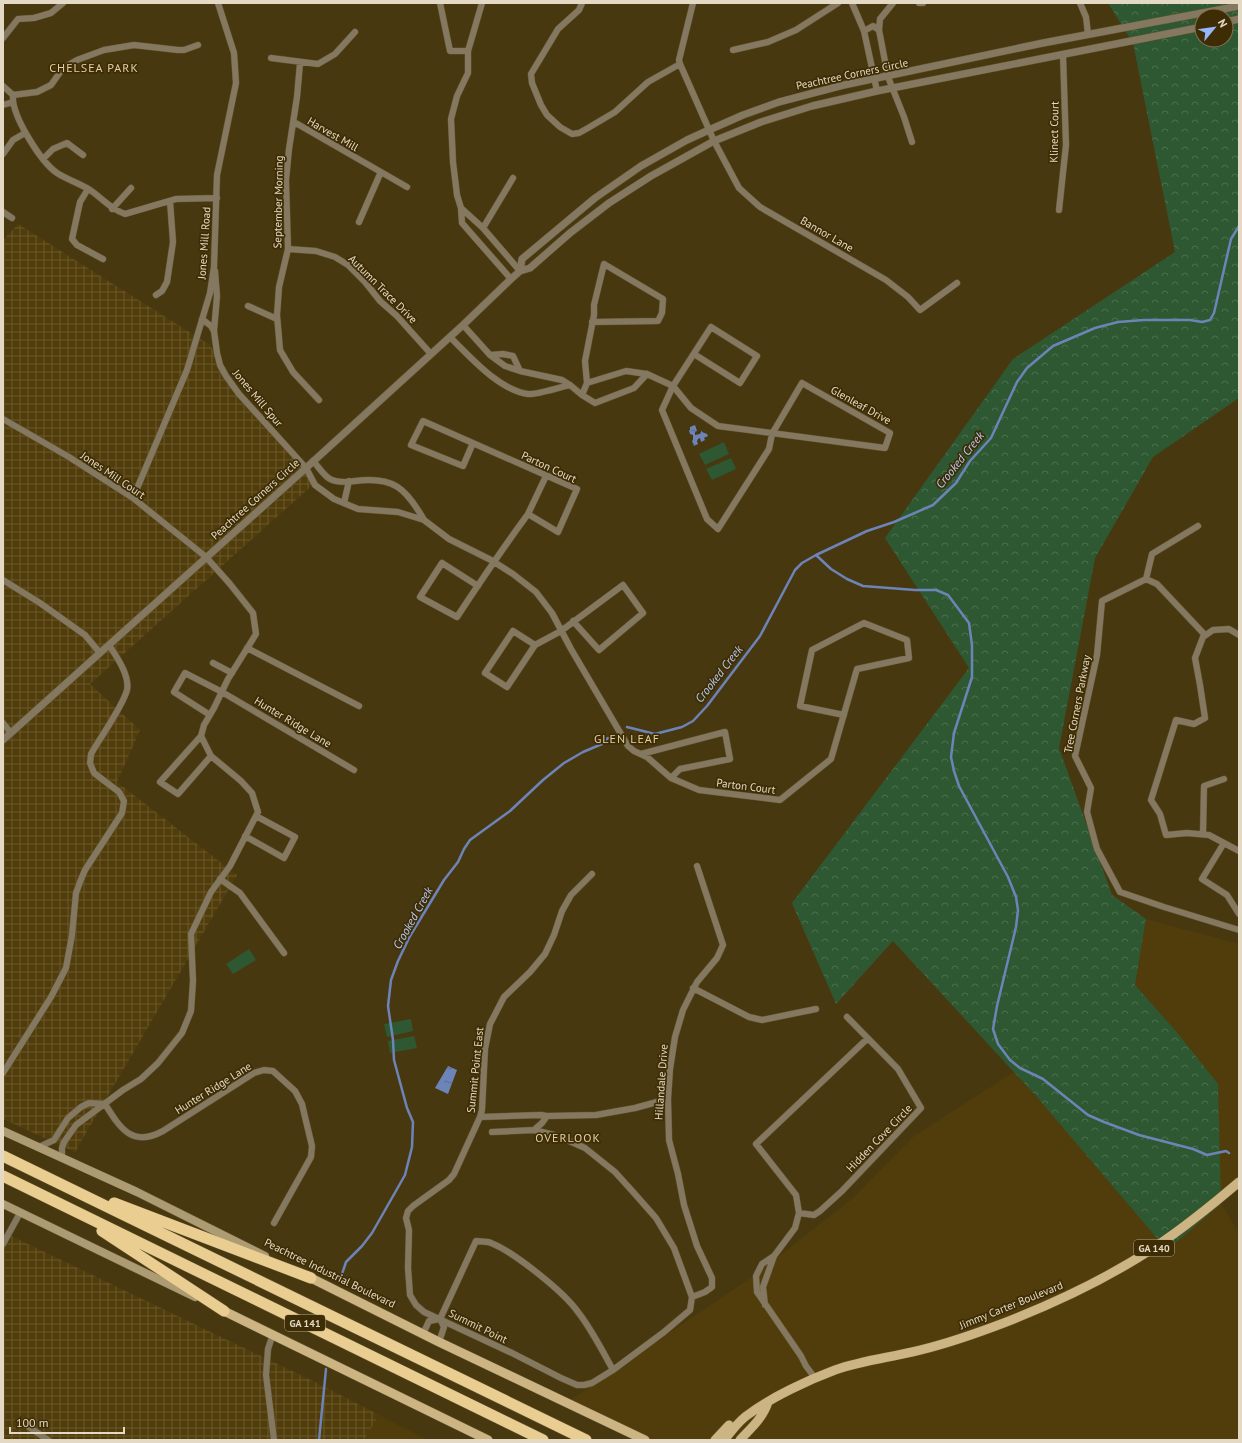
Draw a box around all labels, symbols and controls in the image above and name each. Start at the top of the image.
north arrow [1194,8,1234,48]
text: N [1215,17,1231,30]
street label: Peachtree Corners Circle [795,55,910,93]
district label: CHELSEA PARK [49,60,139,75]
street label: Klinect Court [1046,101,1062,163]
street label: Harvest Mill [305,114,362,155]
street label: September Morning [270,155,286,249]
street label: Jones Mill Road [194,206,214,281]
street label: Bannor Lane [798,213,856,255]
street label: Autumn Trace Drive [346,252,421,327]
street label: Jones Mill Spur [229,366,286,430]
street label: Glenleaf Drive [828,383,894,428]
water label: Crooked Creek [932,428,987,491]
street label: Jones Mill Court [77,448,148,502]
street label: Parton Court [519,448,579,486]
street label: Peachtree Corners Circle [208,455,302,542]
water label: Crooked Creek [692,642,746,705]
street label: Tree Corners Parkway [1061,653,1094,754]
street label: Hunter Ridge Lane [252,693,334,751]
district label: GLEN LEAF [594,731,660,746]
street label: Parton Court [716,775,777,797]
water label: Crooked Creek [389,884,436,951]
street label: Summit Point East [464,1026,486,1114]
street label: Hillandale Drive [651,1043,671,1120]
street label: Hunter Ridge Lane [172,1059,254,1117]
street label: Hidden Cove Circle [843,1101,915,1175]
district label: OVERLOOK [535,1130,601,1145]
street label: Peachtree Industrial Boulevard [262,1235,398,1311]
road number: GA 140 [1134,1240,1174,1256]
street label: Jimmy Carter Boulevard [956,1278,1065,1333]
street label: Summit Point [446,1306,510,1346]
road number: GA 141 [285,1315,325,1331]
scale bar [10,1409,124,1435]
text: 100 m [16,1415,49,1430]

